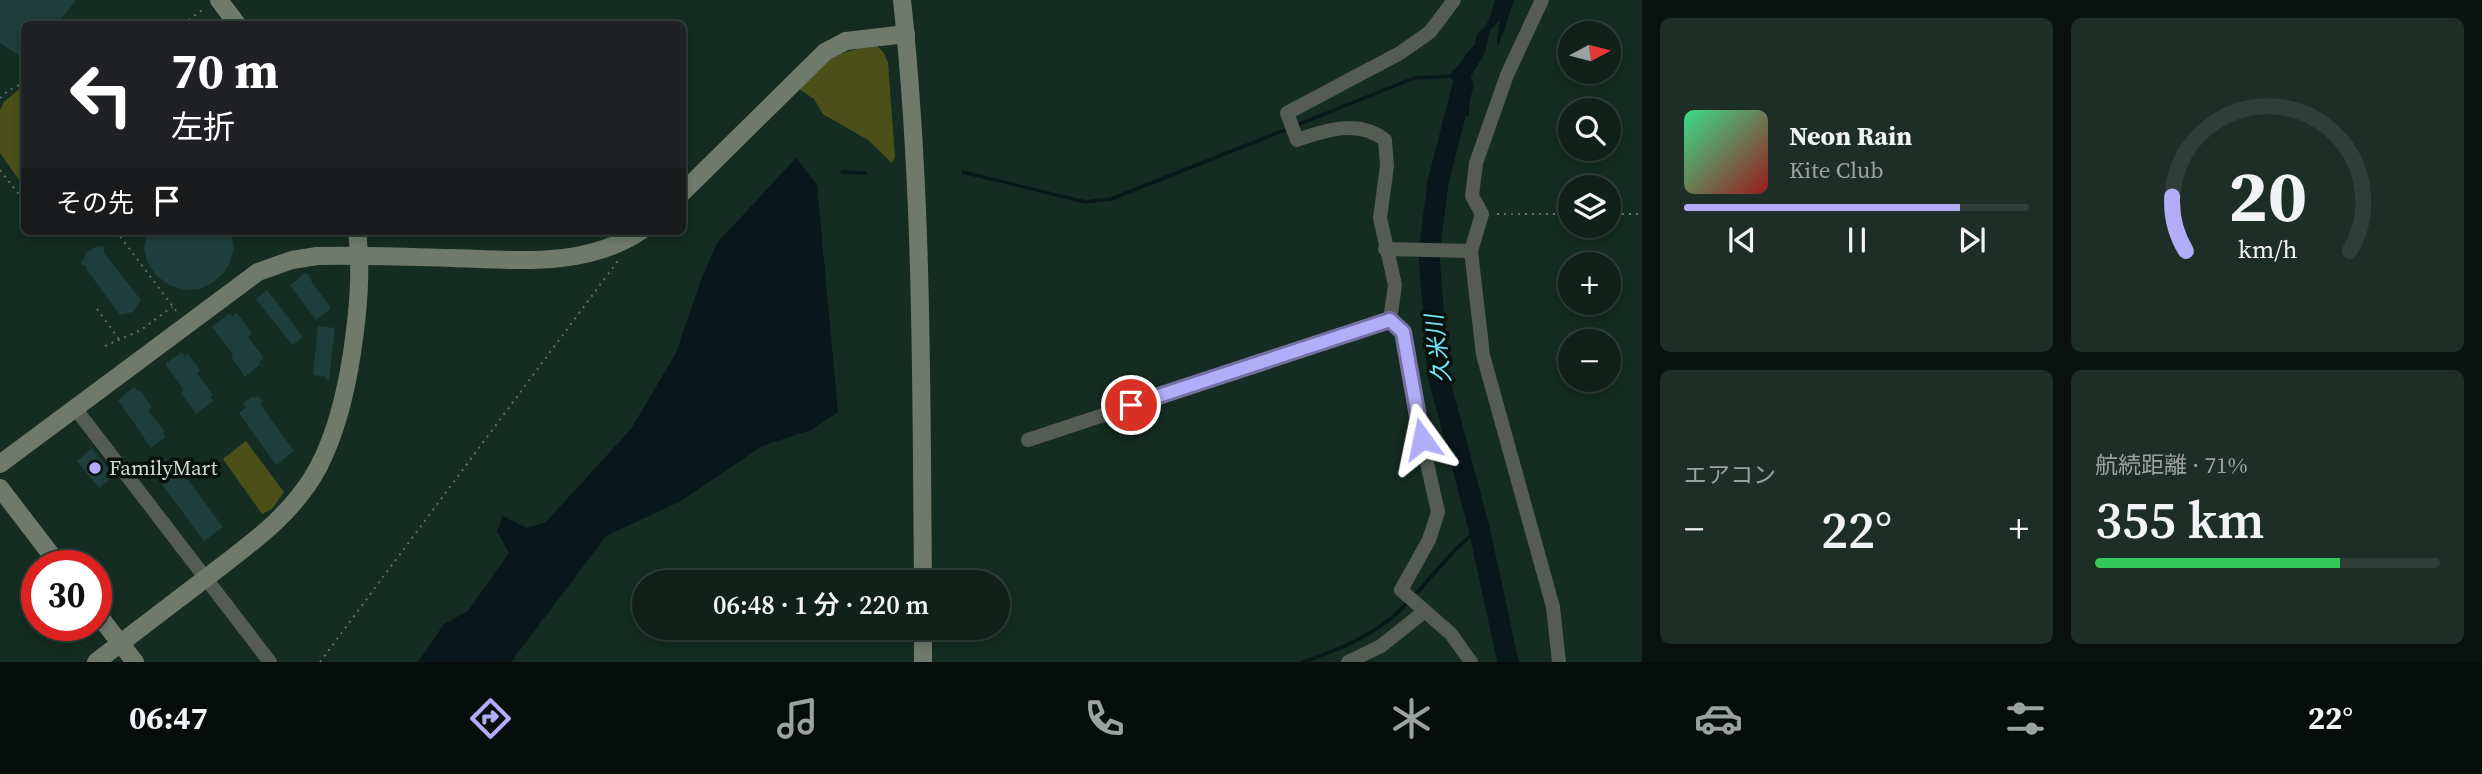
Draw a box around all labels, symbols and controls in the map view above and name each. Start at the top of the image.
north arrow [1558,21,1620,84]
map controls [1558,21,1621,392]
text: 70 m [171,37,279,104]
icon: left [56,49,147,140]
button: search [1558,98,1621,161]
text: 左折 [171,105,235,149]
text: Neon Rain [1789,118,1912,154]
text: 20 [2228,146,2307,245]
text: Kite Club [1789,154,1884,186]
button: layers [1558,175,1621,238]
icon: arrive [148,182,186,220]
text: その先 [56,185,134,221]
icon: previous [1723,221,1761,259]
icon: pause [1838,221,1876,259]
icon: next [1953,221,1991,259]
text: km/h [2238,232,2297,266]
button: + [1558,252,1621,315]
water label: 久米川 [1418,310,1458,385]
button: − [1558,329,1621,392]
pin [1101,375,1161,435]
icon: arrive [1112,386,1150,424]
position arrow [1385,402,1459,476]
text: 航続距離 · 71% [2095,449,2248,481]
place label: FamilyMart [109,453,218,482]
text: エアコン [1684,459,1776,491]
marker: FamilyMart [87,460,103,476]
text: 355 km [2095,484,2264,555]
text: 22° [1821,494,1892,565]
text: − [1684,503,1704,555]
text: + [2009,503,2029,555]
speed limit sign: 30 [21,550,112,641]
text: 06:48 · 1 分 · 220 m [713,587,929,623]
icon: directions [466,694,515,743]
icon: music [773,694,822,743]
icon: phone [1080,694,1129,743]
icon: climate [1387,694,1436,743]
icon: car [1694,694,1743,743]
icon: filters [2001,694,2050,743]
text: 06:47 [129,696,208,740]
text: 22° [2308,696,2353,740]

